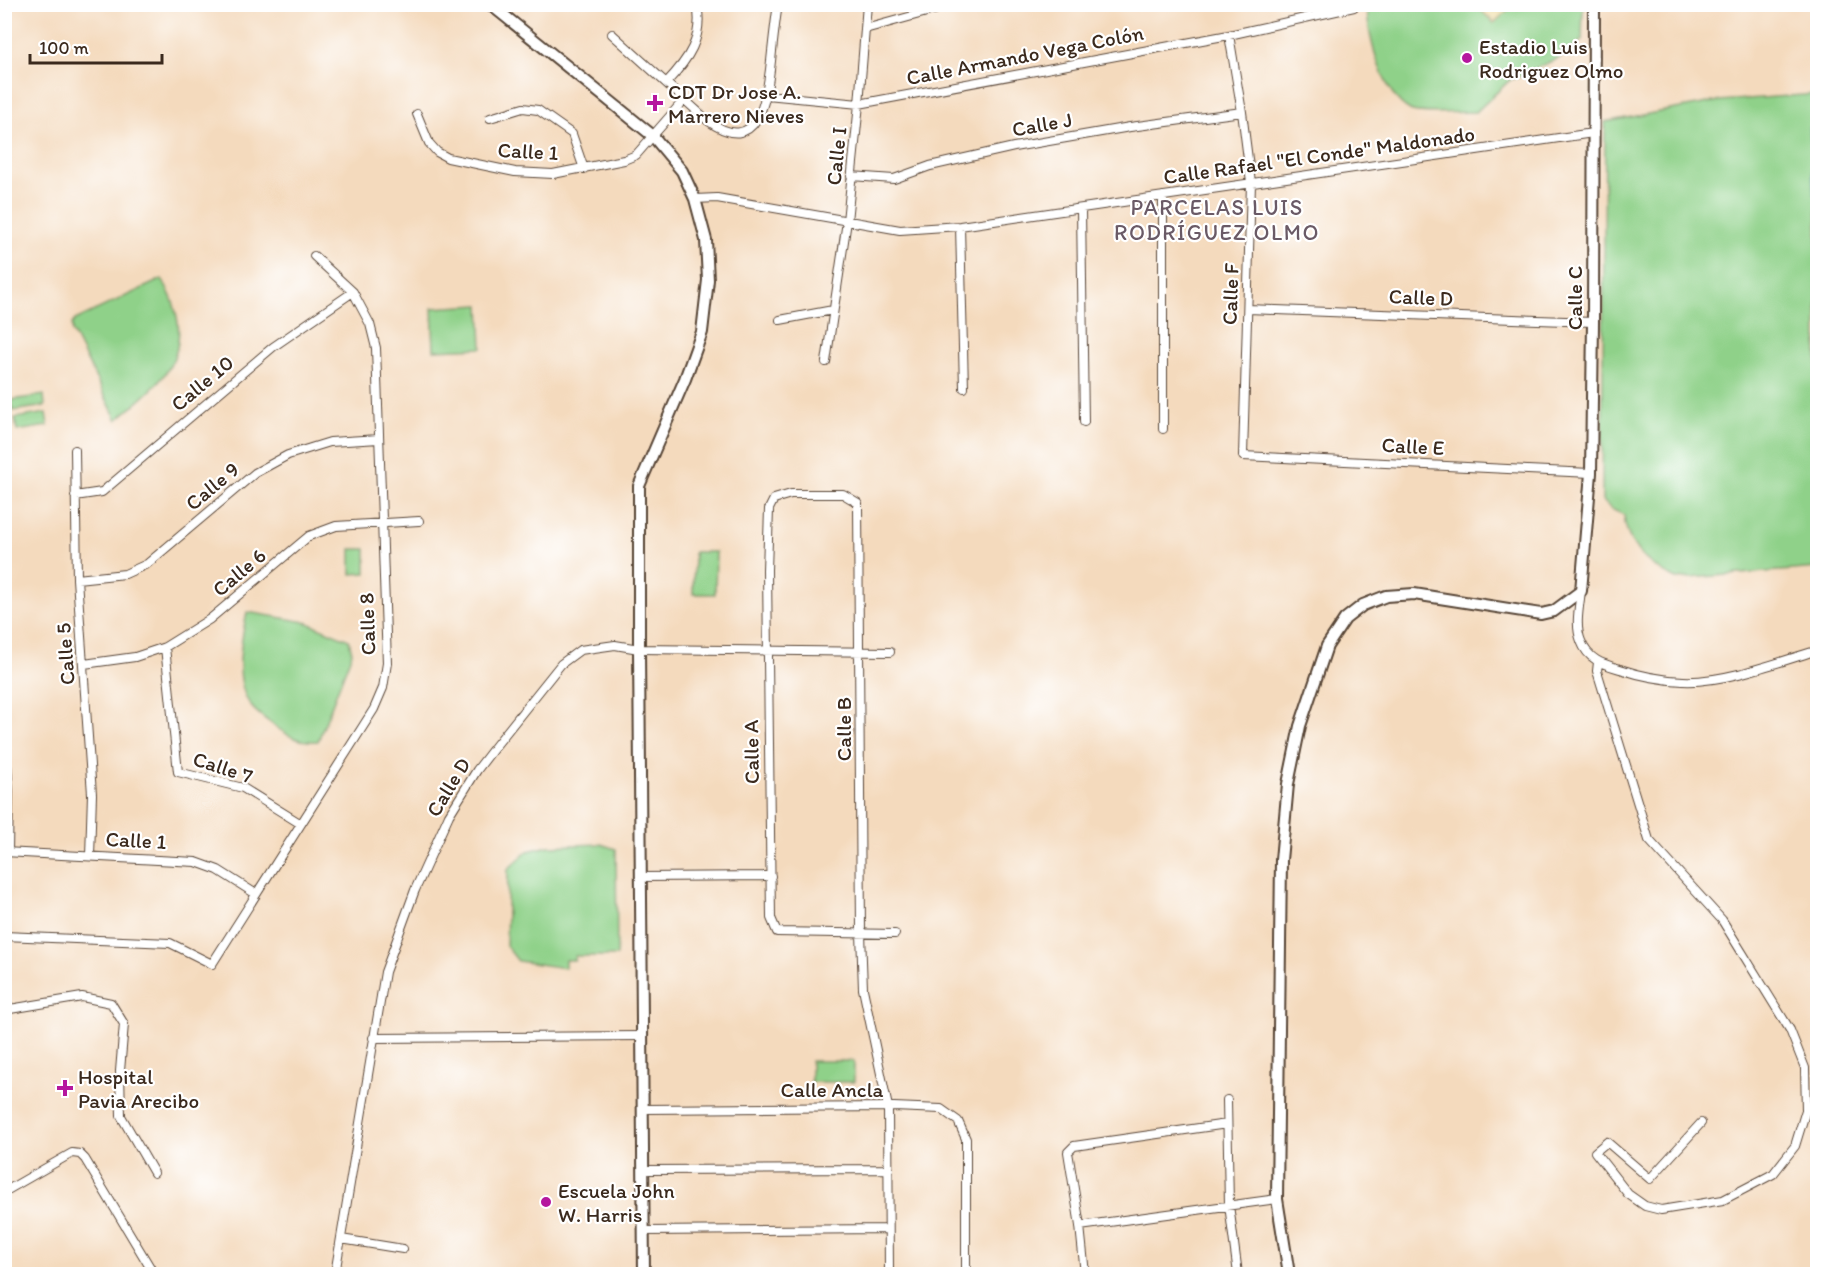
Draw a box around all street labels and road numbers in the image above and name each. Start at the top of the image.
street label: Calle Armando Vega Colón [904,20,1146,90]
street label: Calle J [1010,106,1074,142]
street label: Calle Rafael "El Conde" Maldonado [1162,121,1476,189]
street label: Calle I [820,125,852,187]
street label: Calle 1 [497,137,559,165]
street label: Calle F [1216,263,1244,325]
street label: Calle C [1562,266,1587,330]
street label: Calle D [1388,283,1454,311]
street label: Calle 10 [166,350,238,416]
street label: Calle E [1381,432,1445,460]
street label: Calle 9 [180,456,244,516]
street label: Calle 6 [207,542,271,602]
street label: Calle 8 [353,592,381,656]
street label: Calle 5 [50,622,80,686]
street label: Calle B [831,697,856,761]
street label: Calle A [738,719,764,784]
street label: Calle 7 [190,746,256,788]
street label: Calle D [421,753,475,821]
street label: Calle 1 [105,826,167,854]
street label: Calle Ancla [780,1077,884,1102]

